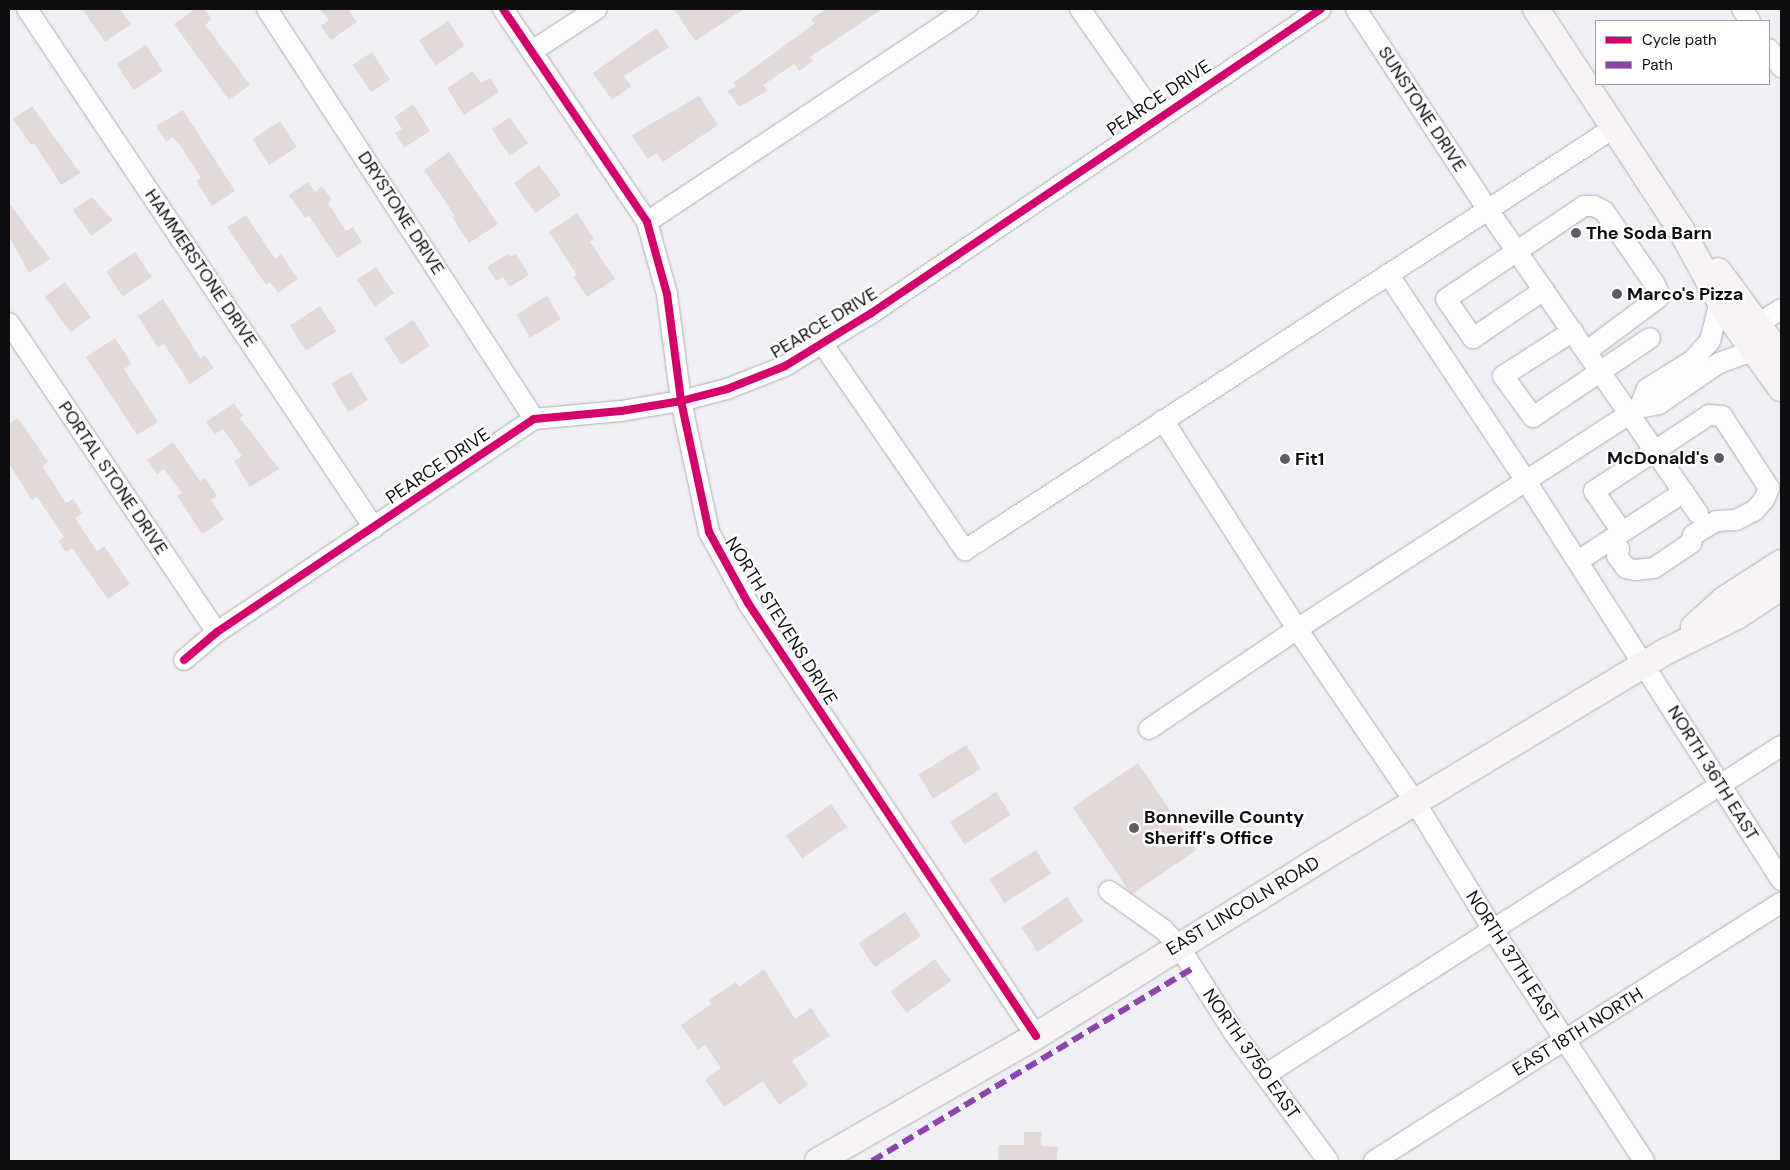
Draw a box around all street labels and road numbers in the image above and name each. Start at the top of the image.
street label: SUNSTONE DRIVE [1373,42,1471,176]
street label: PEARCE DRIVE [1103,55,1215,141]
street label: DRYSTONE DRIVE [353,147,449,279]
street label: HAMMERSTONE DRIVE [140,185,262,351]
street label: PEARCE DRIVE [767,283,881,363]
street label: PORTAL STONE DRIVE [54,397,172,559]
street label: PEARCE DRIVE [382,423,494,509]
street label: NORTH STEVENS DRIVE [720,533,842,709]
street label: NORTH 36TH EAST [1663,702,1763,844]
street label: EAST LINCOLN ROAD [1162,852,1324,960]
street label: NORTH 37TH EAST [1461,887,1563,1027]
street label: EAST 18TH NORTH [1509,983,1647,1081]
street label: NORTH 3750 EAST [1198,985,1304,1123]

